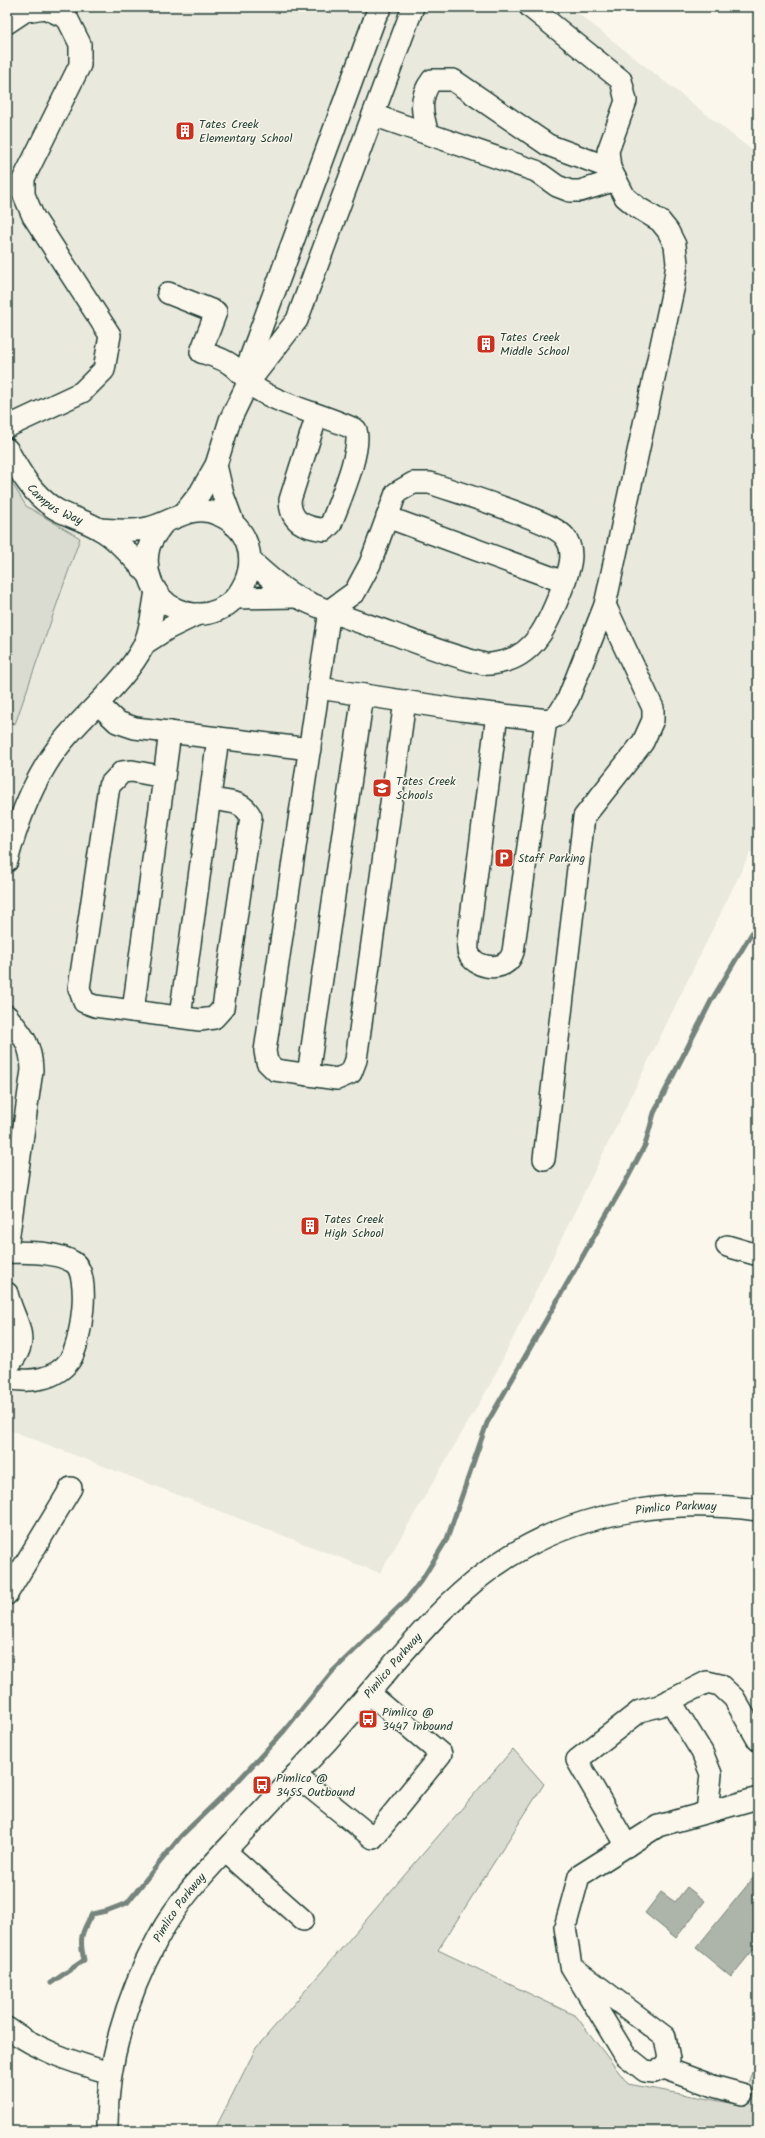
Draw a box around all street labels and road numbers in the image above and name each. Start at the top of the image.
street label: Campus Way [22,480,86,530]
street label: Pimlico Parkway [634,1497,717,1520]
street label: Pimlico Parkway [359,1628,427,1703]
street label: Pimlico Parkway [148,1869,211,1946]

